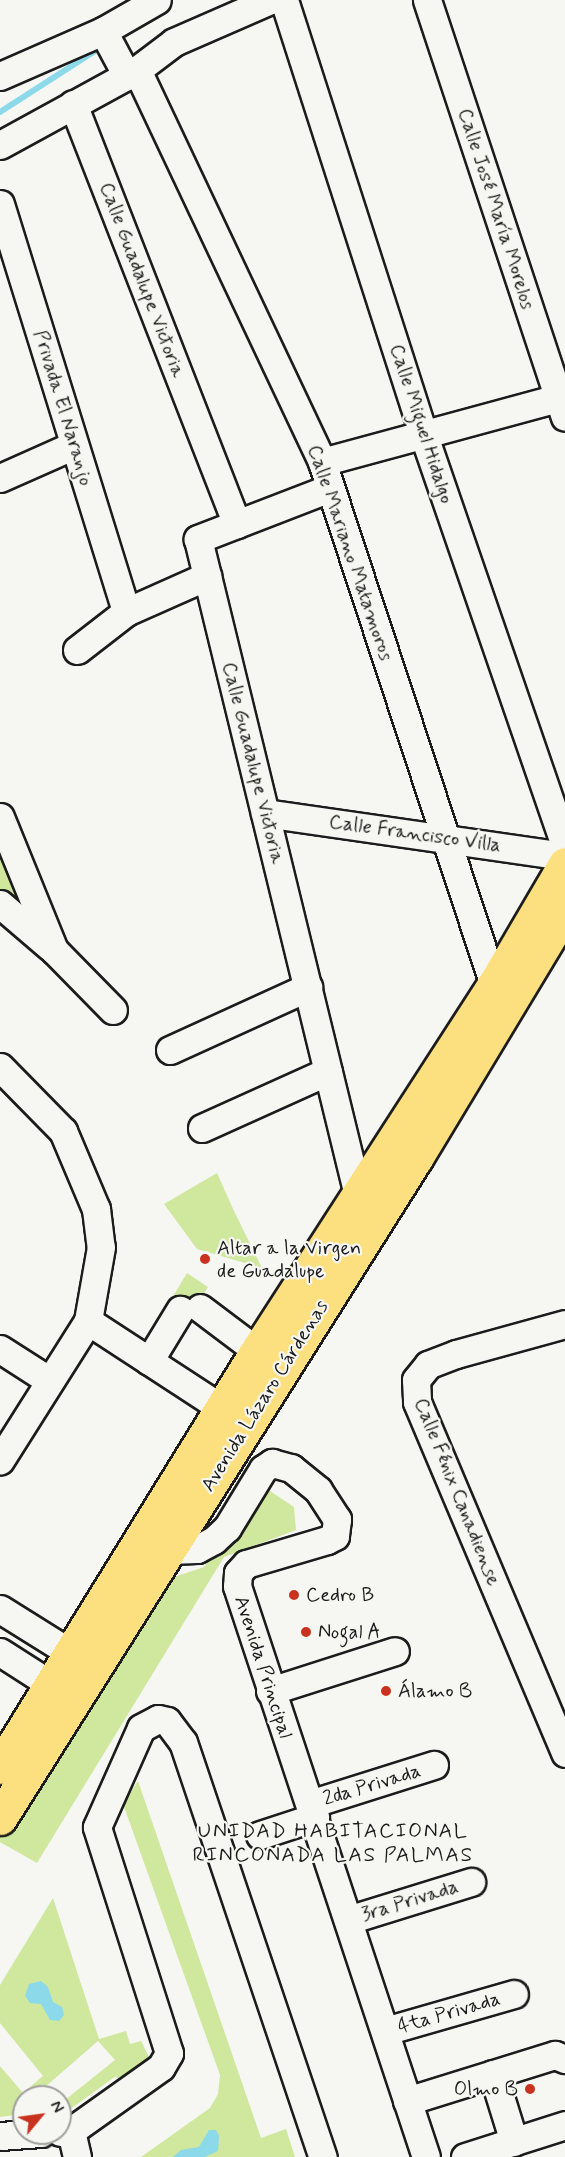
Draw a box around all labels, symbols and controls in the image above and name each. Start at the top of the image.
street label: Calle José María Morelos [452,104,540,314]
street label: Calle Guadalupe Victoria [94,181,190,379]
street label: Privada El Naranjo [28,327,98,489]
street label: Calle Miguel Hidalgo [384,343,458,505]
street label: Calle Mariano Matamoros [302,441,398,665]
street label: Calle Guadalupe Victoria [217,661,289,865]
street label: Calle Francisco Villa [328,810,502,858]
place label: Altar a la Virgen de Guadalupe [217,1236,358,1283]
marker: Altar a la Virgen de Guadalupe [198,1252,212,1266]
street label: Avenida Lázaro Cárdenas [196,1296,334,1496]
street label: Calle Fénix Canadiense [409,1397,505,1587]
place label: Cedro B [306,1583,374,1607]
marker: Cedro B [287,1588,301,1602]
street label: Avenida Principal [229,1592,297,1742]
place label: Nogal A [318,1620,381,1644]
marker: Nogal A [299,1625,313,1639]
place label: Álamo B [398,1679,472,1703]
marker: Álamo B [379,1684,393,1698]
street label: 2da Privada [322,1759,422,1811]
district label: UNIDAD HABITACIONAL RINCONADA LAS PALMAS [196,1818,470,1868]
street label: 3ra Privada [360,1875,460,1927]
street label: 4ta Privada [396,1987,502,2039]
place label: Olmo B [454,2077,518,2101]
marker: Olmo B [523,2082,537,2096]
north arrow [12,2085,72,2145]
text: N [45,2097,68,2117]

